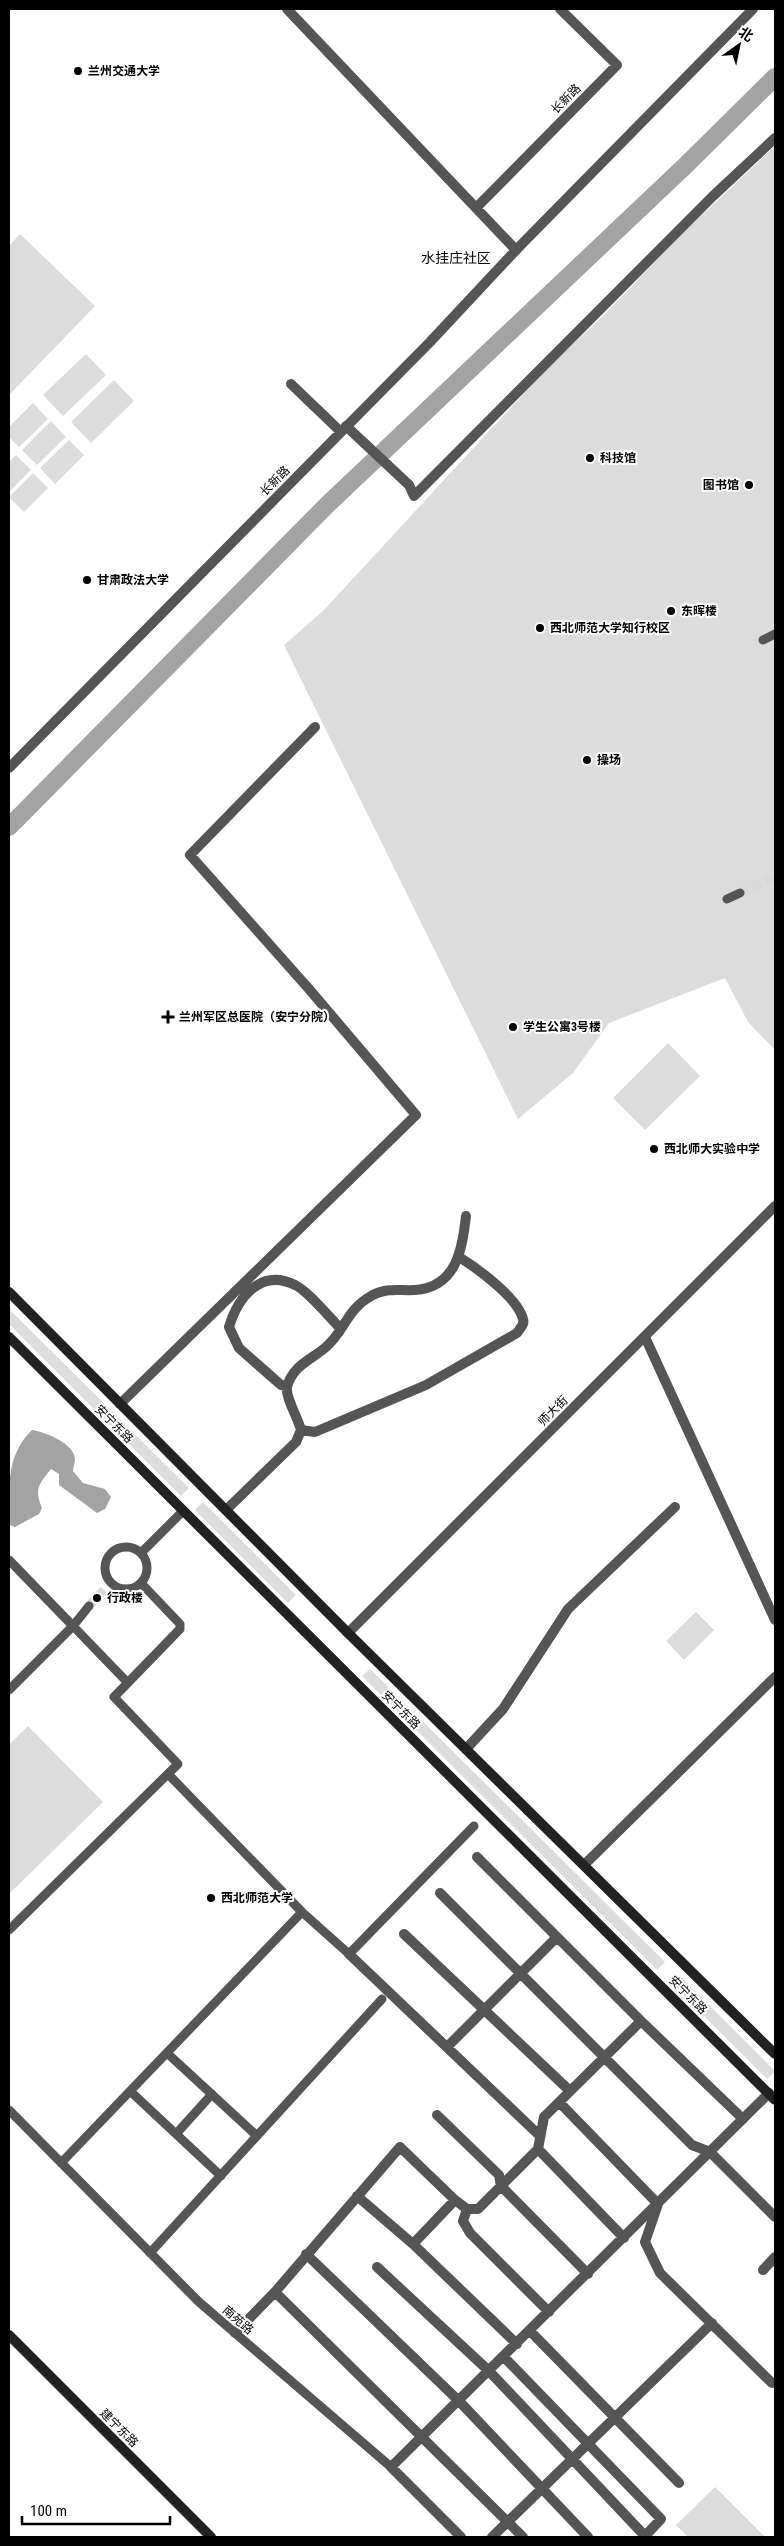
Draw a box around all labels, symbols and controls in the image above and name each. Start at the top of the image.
north arrow [714,20,764,70]
text: 北 [736,24,756,45]
place label: 兰州交通大学 [88,64,160,78]
marker: 兰州交通大学 [72,65,84,77]
street label: 长新路 [548,81,584,117]
district label: 水挂庄社区 [421,250,491,266]
place label: 科技馆 [600,451,636,465]
marker: 科技馆 [584,452,596,464]
street label: 长新路 [257,463,293,499]
place label: 图书馆 [703,478,739,492]
marker: 图书馆 [743,479,755,491]
place label: 甘肃政法大学 [97,573,169,587]
marker: 甘肃政法大学 [81,574,93,586]
place label: 东晖楼 [681,604,717,618]
marker: 东晖楼 [665,605,677,617]
place label: 西北师范大学知行校区 [550,621,670,635]
marker: 西北师范大学知行校区 [534,622,546,634]
place label: 操场 [597,753,621,767]
marker: 操场 [581,754,593,766]
marker: 兰州军区总医院（安宁分院） [161,1010,175,1024]
place label: 兰州军区总医院（安宁分院） [179,1010,335,1024]
place label: 学生公寓3号楼 [523,1020,601,1034]
marker: 学生公寓3号楼 [507,1021,519,1033]
place label: 西北师大实验中学 [664,1142,760,1156]
marker: 西北师大实验中学 [648,1143,660,1155]
street label: 师大街 [535,1393,571,1429]
street label: 安宁东路 [92,1402,136,1446]
place label: 行政楼 [107,1591,143,1605]
marker: 行政楼 [91,1592,103,1604]
street label: 安宁东路 [379,1688,423,1732]
place label: 西北师范大学 [221,1891,293,1905]
marker: 西北师范大学 [205,1892,217,1904]
street label: 安宁东路 [666,1973,710,2017]
street label: 南苑路 [220,2303,256,2337]
street label: 建宁东路 [97,2406,141,2450]
scale bar [22,2494,170,2526]
text: 100 m [30,2502,67,2520]

